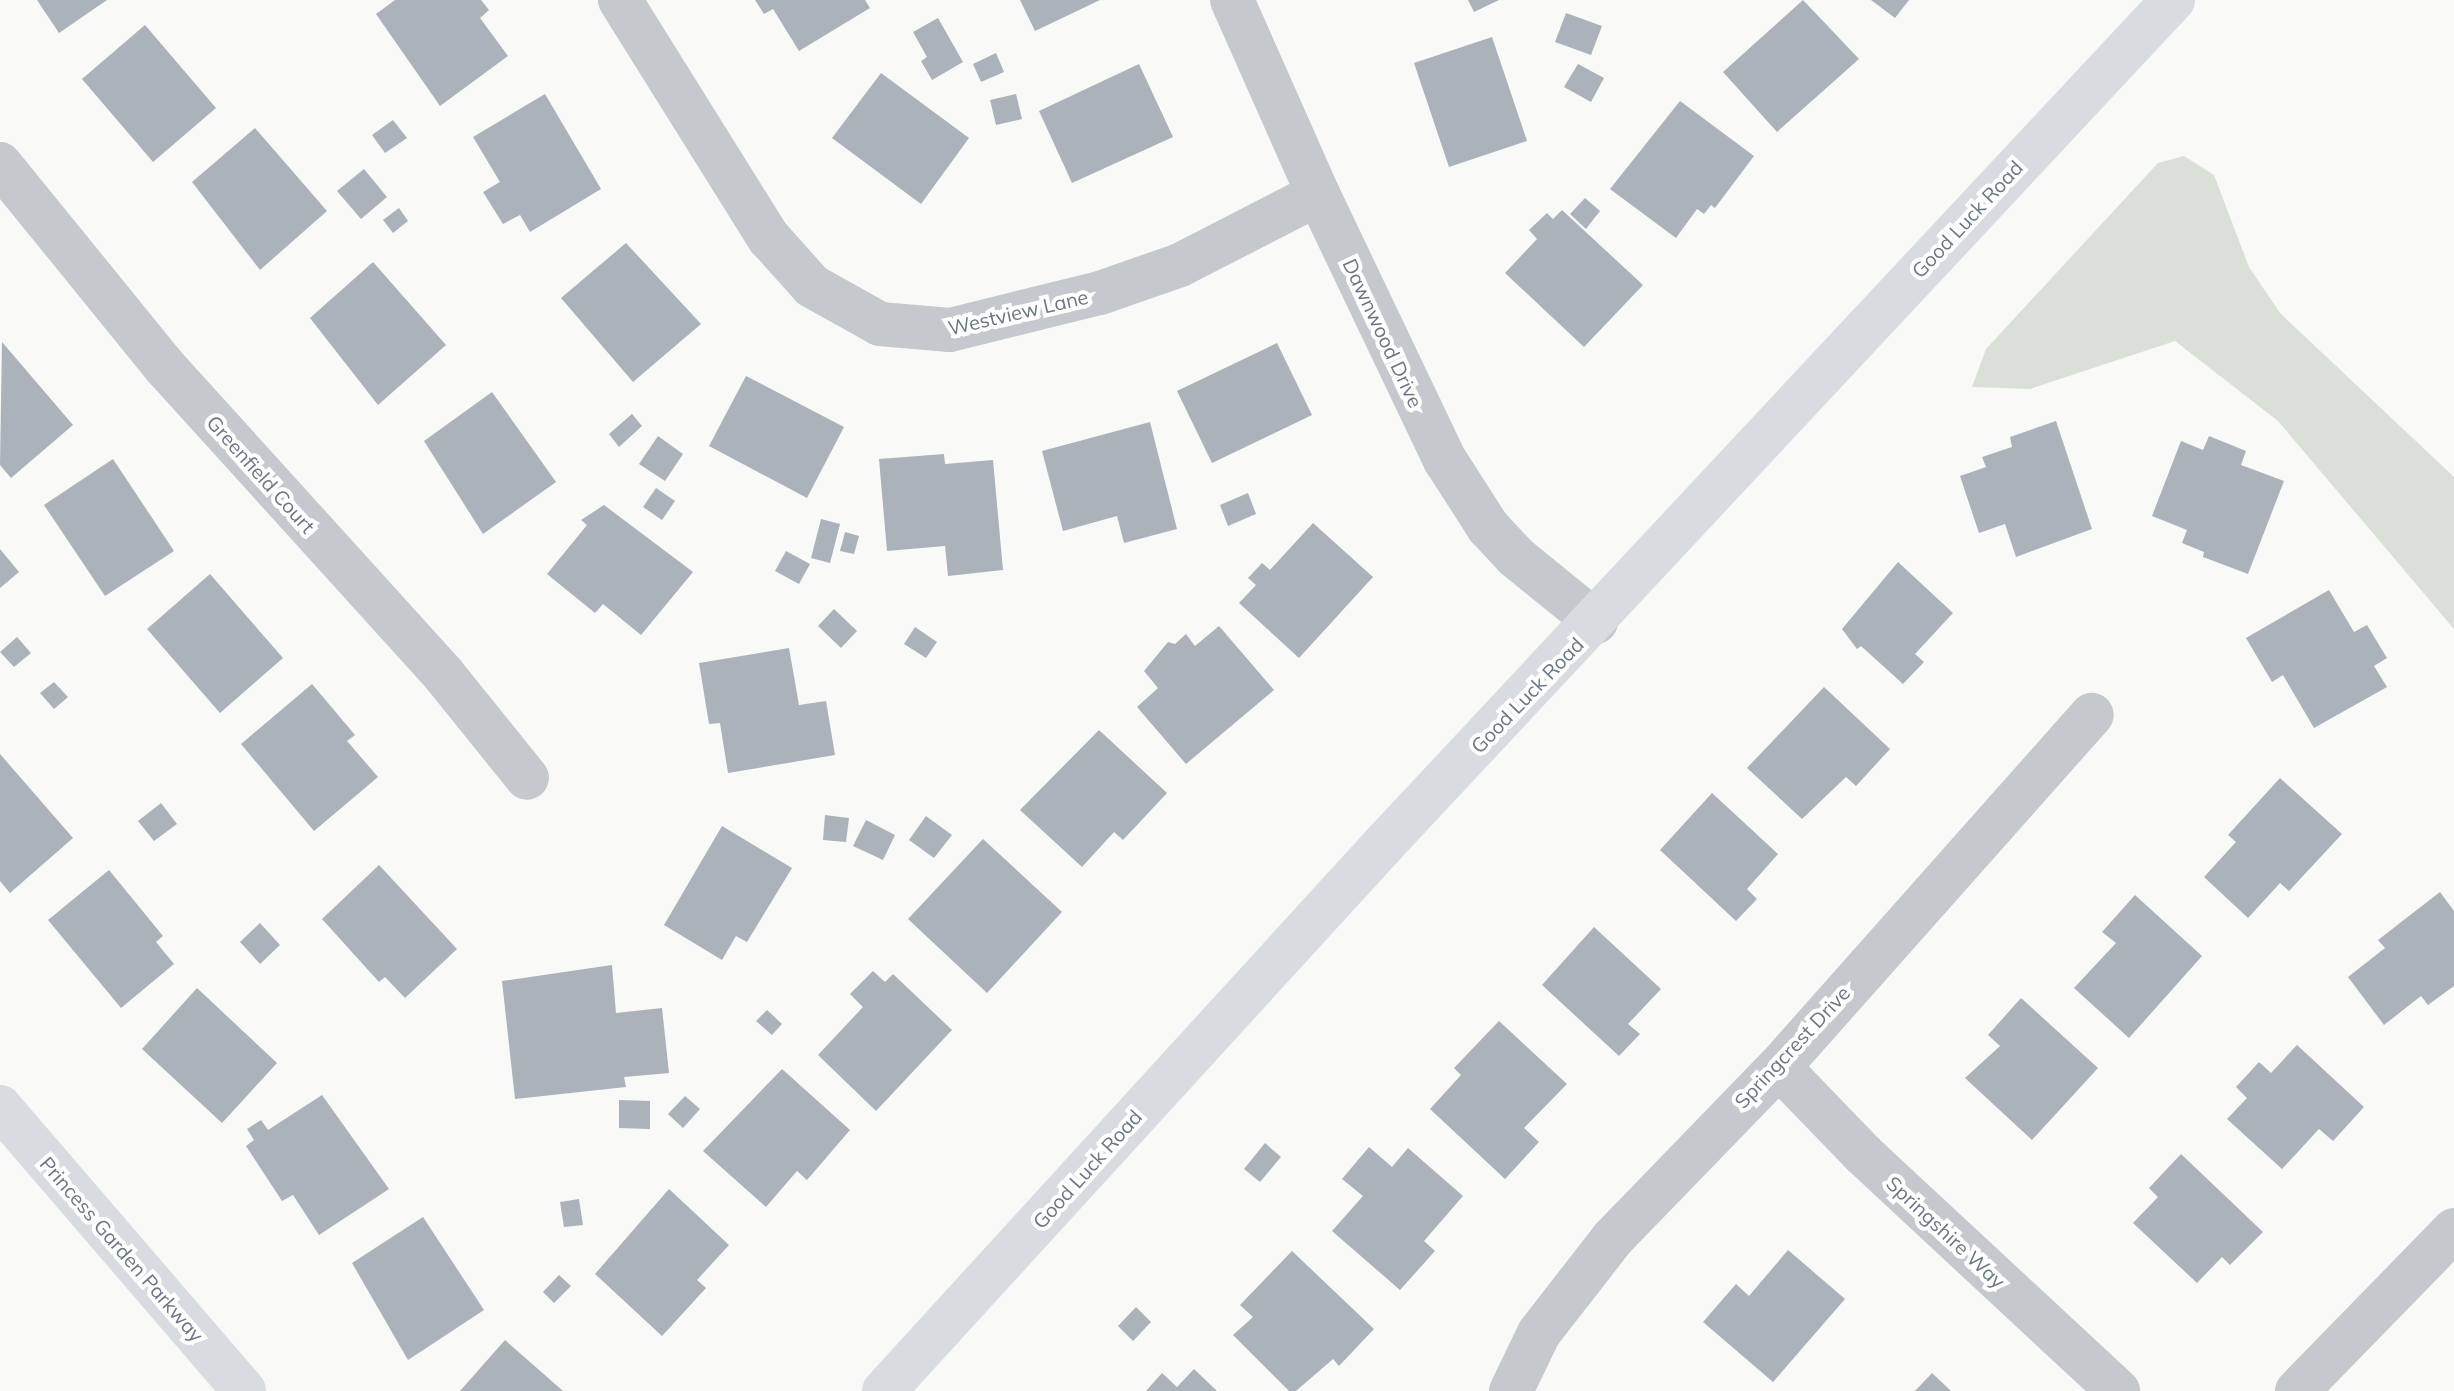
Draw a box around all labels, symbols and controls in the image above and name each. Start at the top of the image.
street label: Good Luck Road [1907,155,2027,283]
street label: Dawnwood Drive [1338,255,1428,411]
street label: Westview Lane [946,284,1090,340]
street label: Greenfield Court [202,410,320,538]
street label: Good Luck Road [1466,632,1588,758]
street label: Springcrest Drive [1729,981,1855,1113]
street label: Good Luck Road [1027,1105,1147,1233]
street label: Princess Garden Parkway [35,1152,209,1346]
street label: Springshire Way [1882,1171,2010,1293]

